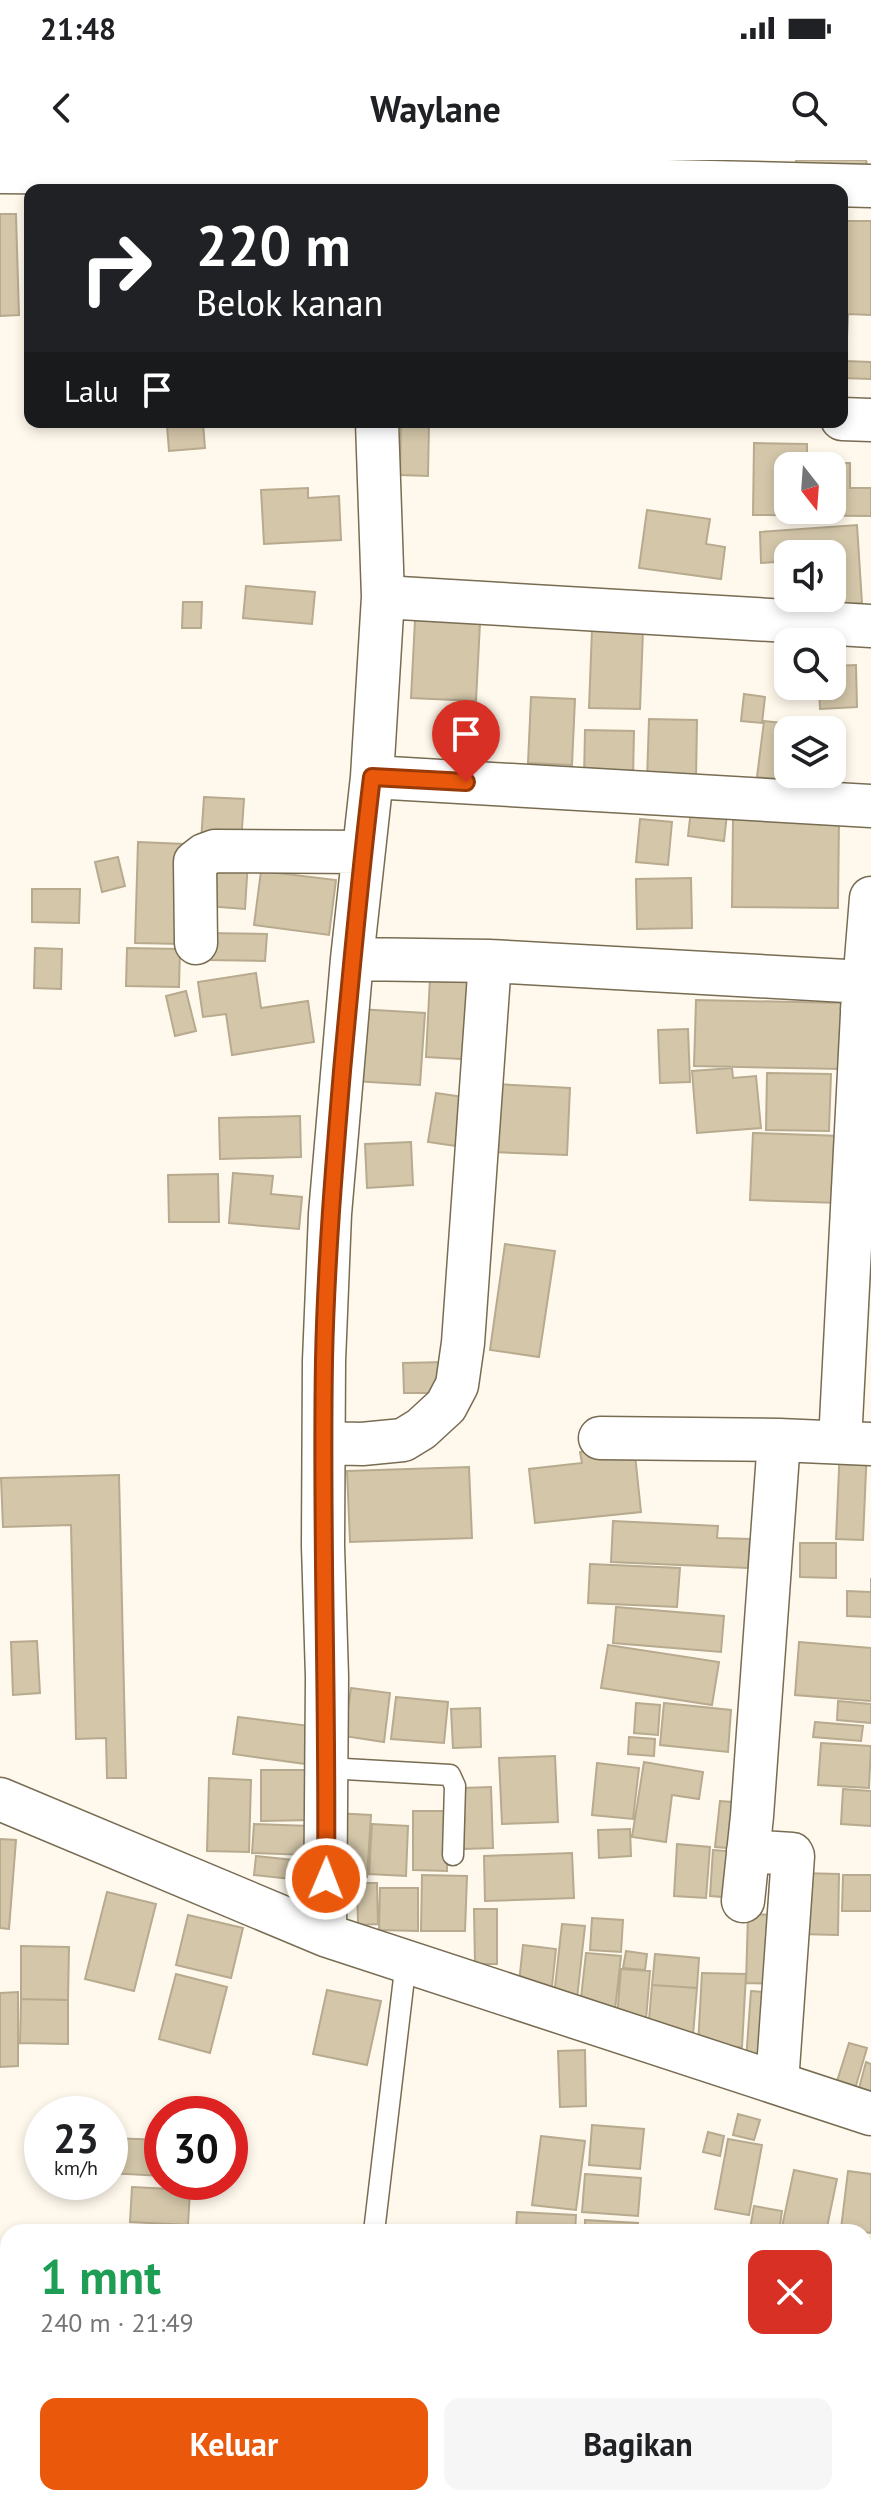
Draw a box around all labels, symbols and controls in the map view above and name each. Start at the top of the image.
text: 21:48 [40,9,116,48]
text: Waylane [370,85,501,132]
icon: back [40,86,84,130]
icon: search [787,86,831,130]
text: 220 m [196,209,351,281]
icon: right [64,216,168,320]
text: Belok kanan [196,279,383,326]
icon: arrive [135,368,179,412]
text: Lalu [64,371,119,410]
north arrow [774,452,846,524]
map controls [774,452,846,788]
button: sound [774,540,846,612]
button: search [774,628,846,700]
pin [432,700,500,782]
icon: arrive [444,712,488,756]
button: layers [774,716,846,788]
position arrow [284,1837,368,1921]
speed limit sign: 30 [144,2096,248,2200]
text: 23 [53,2112,99,2164]
text: km/h [54,2155,98,2181]
text: 1 mnt [40,2245,161,2307]
button: close [748,2250,832,2334]
text: 240 m · 21:49 [40,2306,194,2339]
button: Keluar [40,2398,428,2490]
button: Bagikan [444,2398,832,2490]

